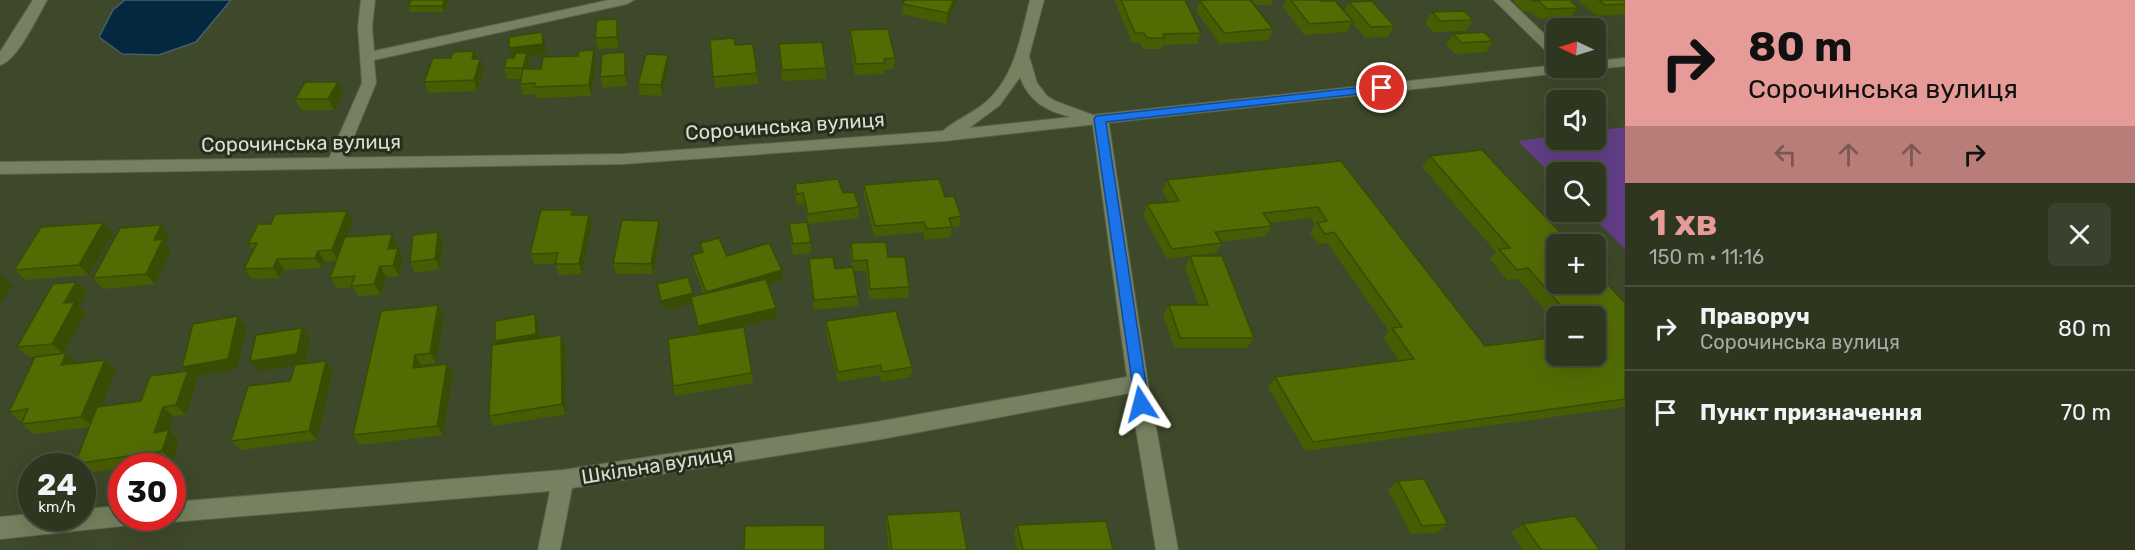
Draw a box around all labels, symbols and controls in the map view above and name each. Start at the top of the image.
north arrow [1546,18,1606,78]
map controls [1546,18,1606,366]
text: 80 m [1748,22,1852,72]
icon: right [1649,24,1727,102]
pin [1356,62,1407,113]
icon: arrive [1365,71,1398,104]
text: Сорочинська вулиця [1748,73,2018,105]
button: sound [1546,90,1606,150]
street label: Сорочинська вулиця [684,107,886,145]
street label: Сорочинська вулиця [201,129,401,157]
icon: left [1769,138,1802,171]
icon: ahead [1832,138,1865,171]
icon: ahead [1895,138,1928,171]
icon: right [1958,138,1991,171]
button: search [1546,162,1606,222]
text: 1 хв [1649,201,1718,244]
button: close [2048,203,2111,266]
button: + [1546,234,1606,294]
text: 150 m · 11:16 [1649,245,1764,269]
text: Праворуч [1700,303,1810,330]
button: − [1546,306,1606,366]
icon: right [1649,312,1682,345]
text: 80 m [2058,315,2111,342]
text: Сорочинська вулиця [1700,330,1900,354]
position arrow [1109,372,1173,436]
icon: arrive [1649,396,1682,429]
text: Пункт призначення [1700,399,1922,426]
text: 70 m [2061,399,2111,426]
street label: Шкільна вулиця [580,441,734,489]
speed limit sign: 30 [108,453,186,531]
text: 24 [37,467,77,503]
text: km/h [38,498,76,516]

